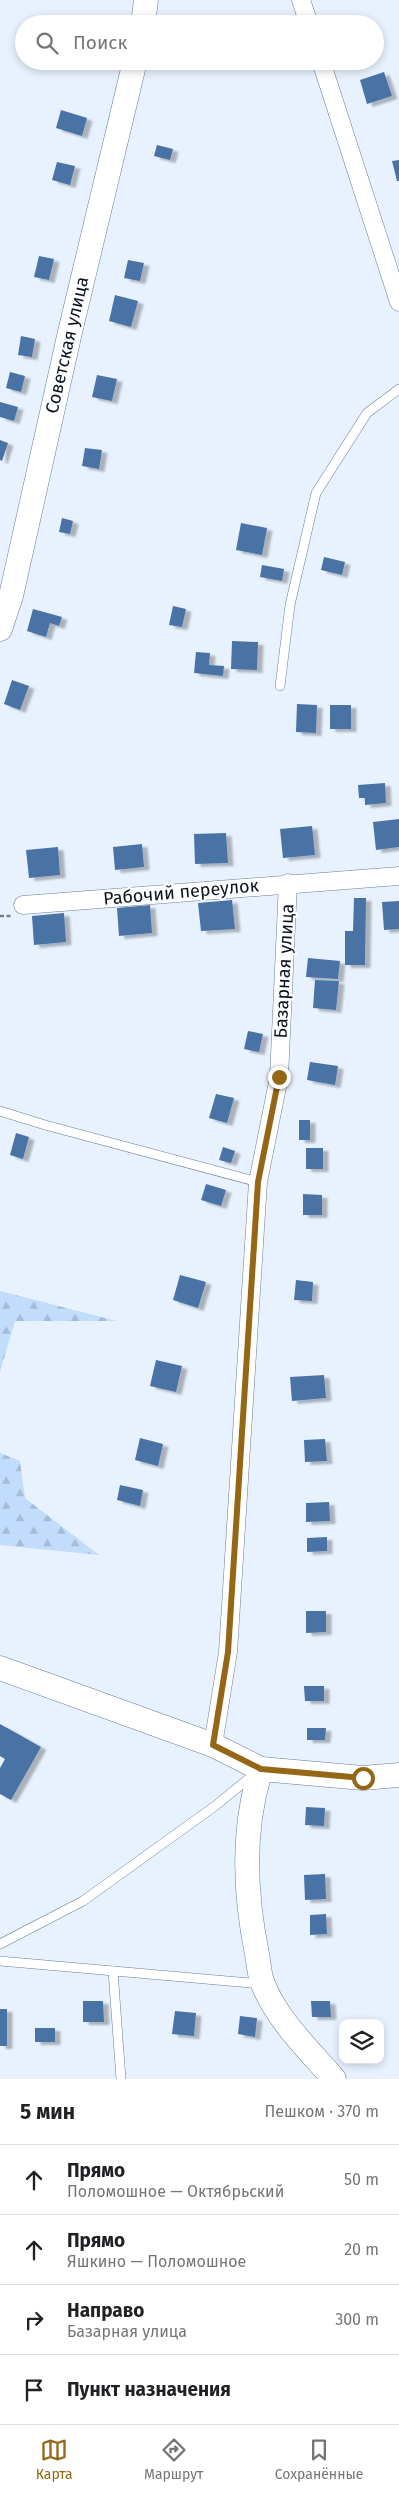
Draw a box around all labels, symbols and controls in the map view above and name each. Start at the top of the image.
search box [15,15,384,70]
icon: search [33,29,61,57]
text: Поиск [73,31,127,54]
street label: Советская улица [41,274,93,416]
street label: Рабочий переулок [102,874,260,910]
street label: Базарная улица [269,903,299,1039]
route end [268,1066,291,1089]
route start [352,1767,375,1790]
map controls [339,2019,384,2064]
button: layers [339,2019,384,2064]
text: 5 мин [20,2099,75,2125]
text: Пешком · 370 m [264,2102,379,2121]
text: Прямо [67,2159,125,2182]
icon: ahead [20,2166,48,2194]
text: 50 m [344,2170,379,2189]
text: Поломошное — Октябрьский [67,2182,284,2201]
text: Прямо [67,2229,125,2252]
icon: ahead [20,2236,48,2264]
text: 20 m [344,2240,379,2259]
text: Яшкино — Поломошное [67,2252,246,2271]
text: Направо [67,2299,144,2322]
icon: right [20,2306,48,2334]
text: 300 m [335,2310,379,2329]
text: Базарная улица [67,2322,187,2341]
icon: arrive [20,2376,48,2404]
text: Пункт назначения [67,2378,231,2401]
tab: Карта [36,2436,73,2483]
tab: Маршрут [144,2436,203,2483]
tab: Сохранённые [275,2436,363,2483]

